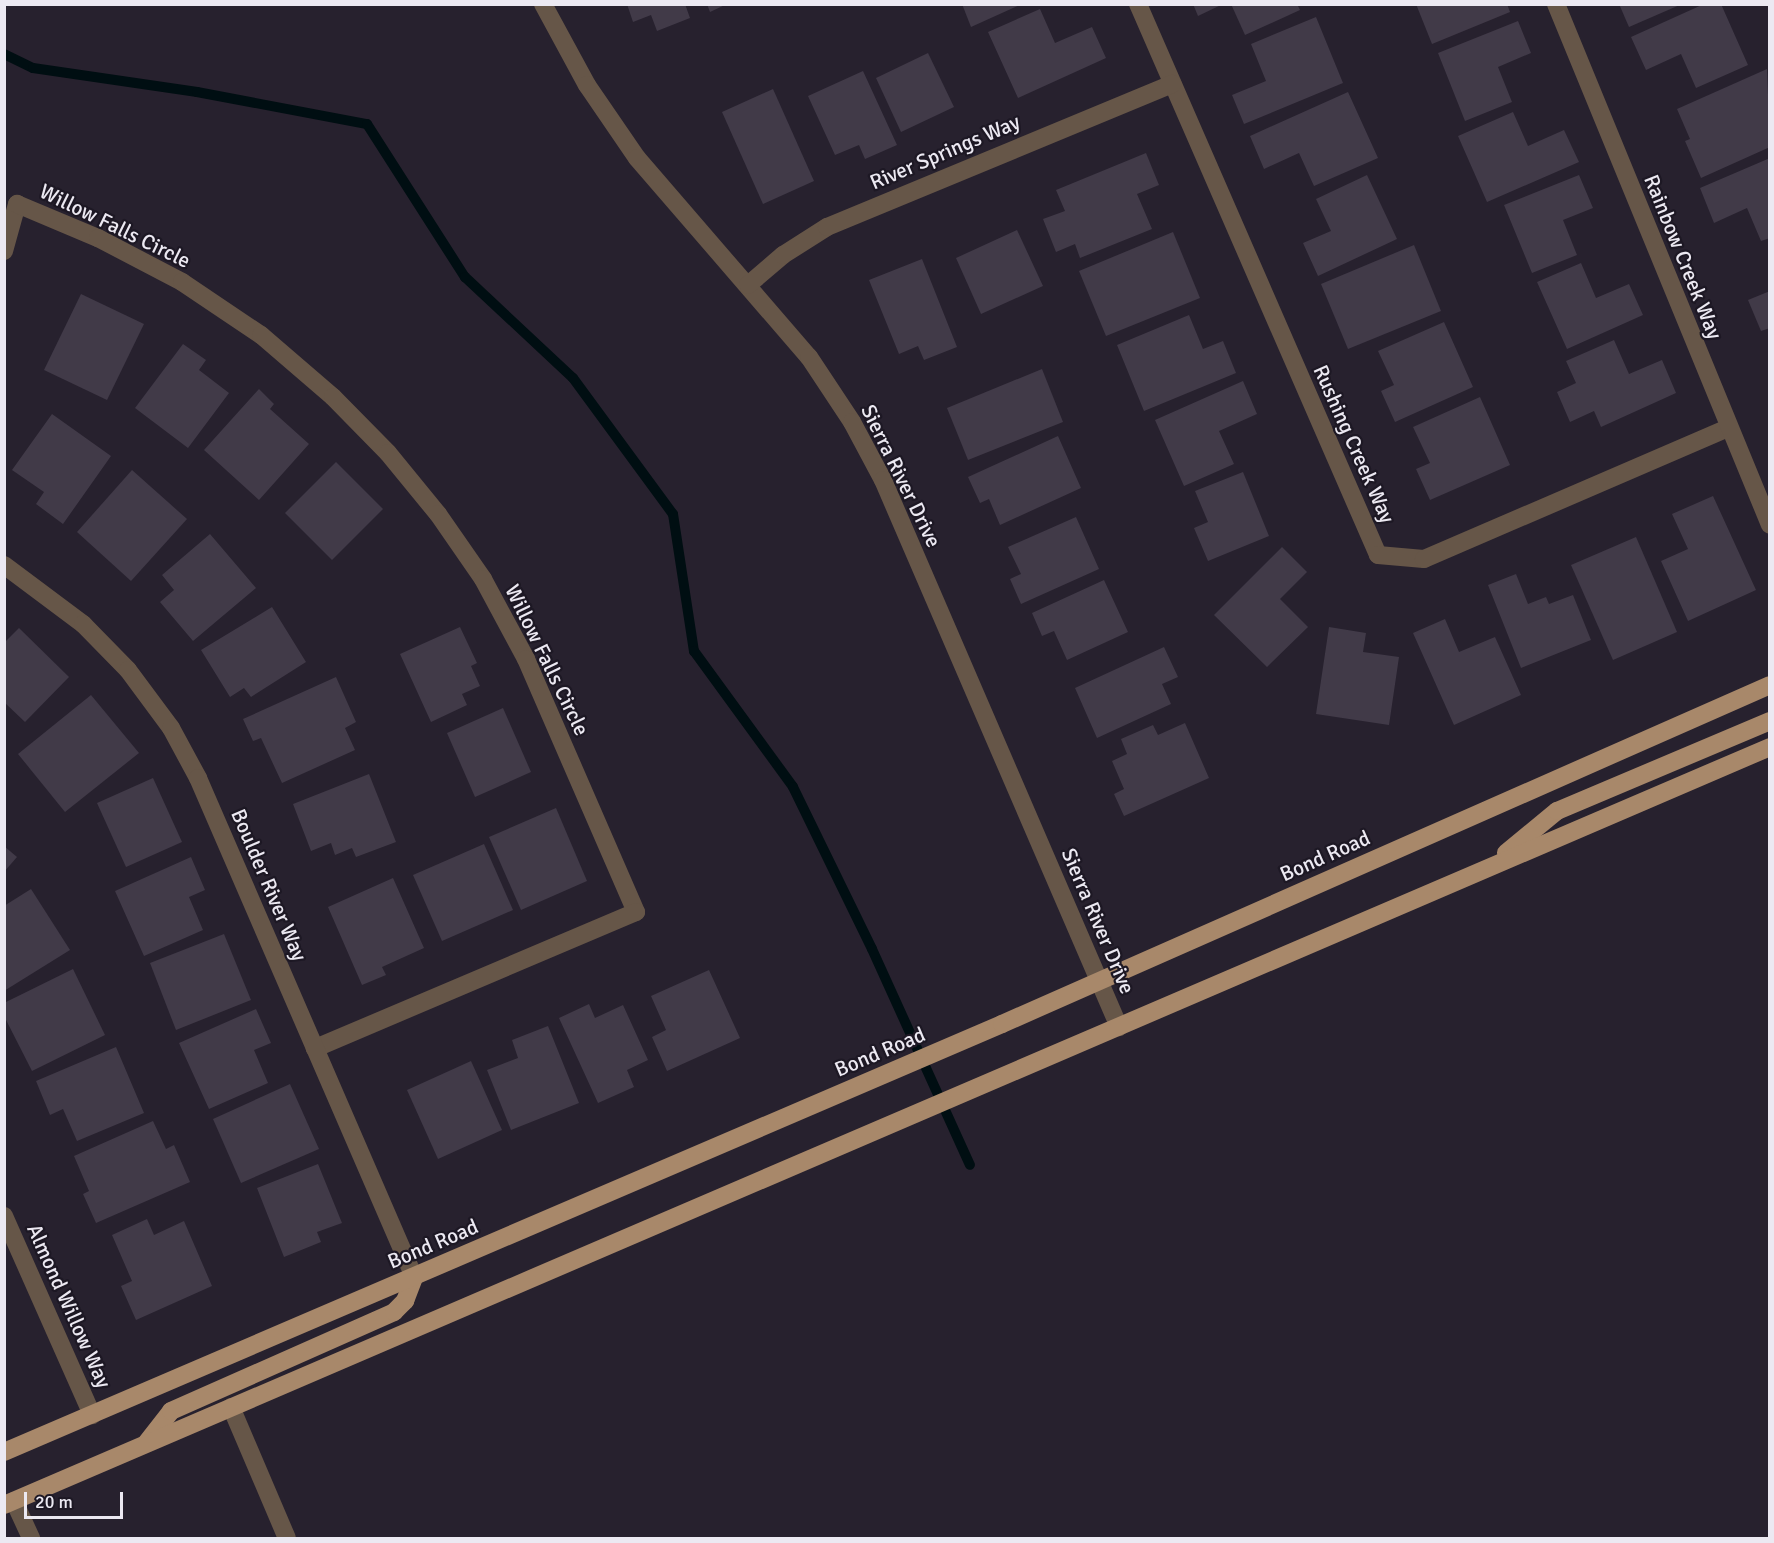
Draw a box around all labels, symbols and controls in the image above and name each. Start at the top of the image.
street label: River Springs Way [866,109,1024,195]
street label: Rainbow Creek Way [1638,171,1728,343]
street label: Willow Falls Circle [35,179,195,273]
street label: Rushing Creek Way [1308,361,1400,527]
street label: Sierra River Drive [856,401,946,551]
street label: Willow Falls Circle [500,580,594,740]
street label: Boulder River Way [226,805,312,965]
street label: Bond Road [1276,825,1374,887]
street label: Sierra River Drive [1056,844,1140,998]
street label: Bond Road [831,1022,929,1082]
street label: Bond Road [384,1214,482,1274]
street label: Almond Willow Way [22,1220,116,1392]
scale bar [27,1480,126,1518]
text: 20 m [35,1491,73,1513]

